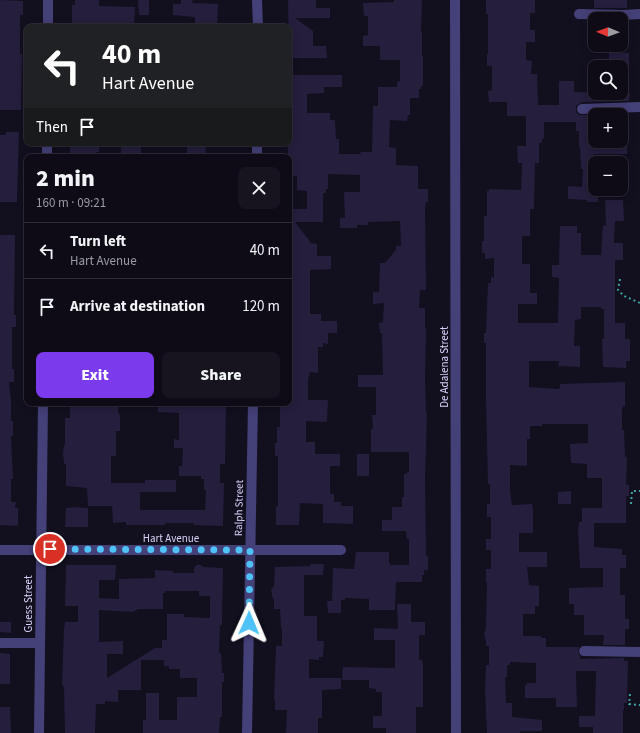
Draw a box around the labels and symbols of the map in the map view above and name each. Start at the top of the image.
north arrow [588,12,628,52]
street label: De Adalena Street [437,326,452,408]
street label: Ralph Street [231,479,247,536]
street label: Hart Avenue [143,531,200,546]
pin [33,532,67,566]
street label: Guess Street [21,575,36,633]
position arrow [228,602,270,644]

